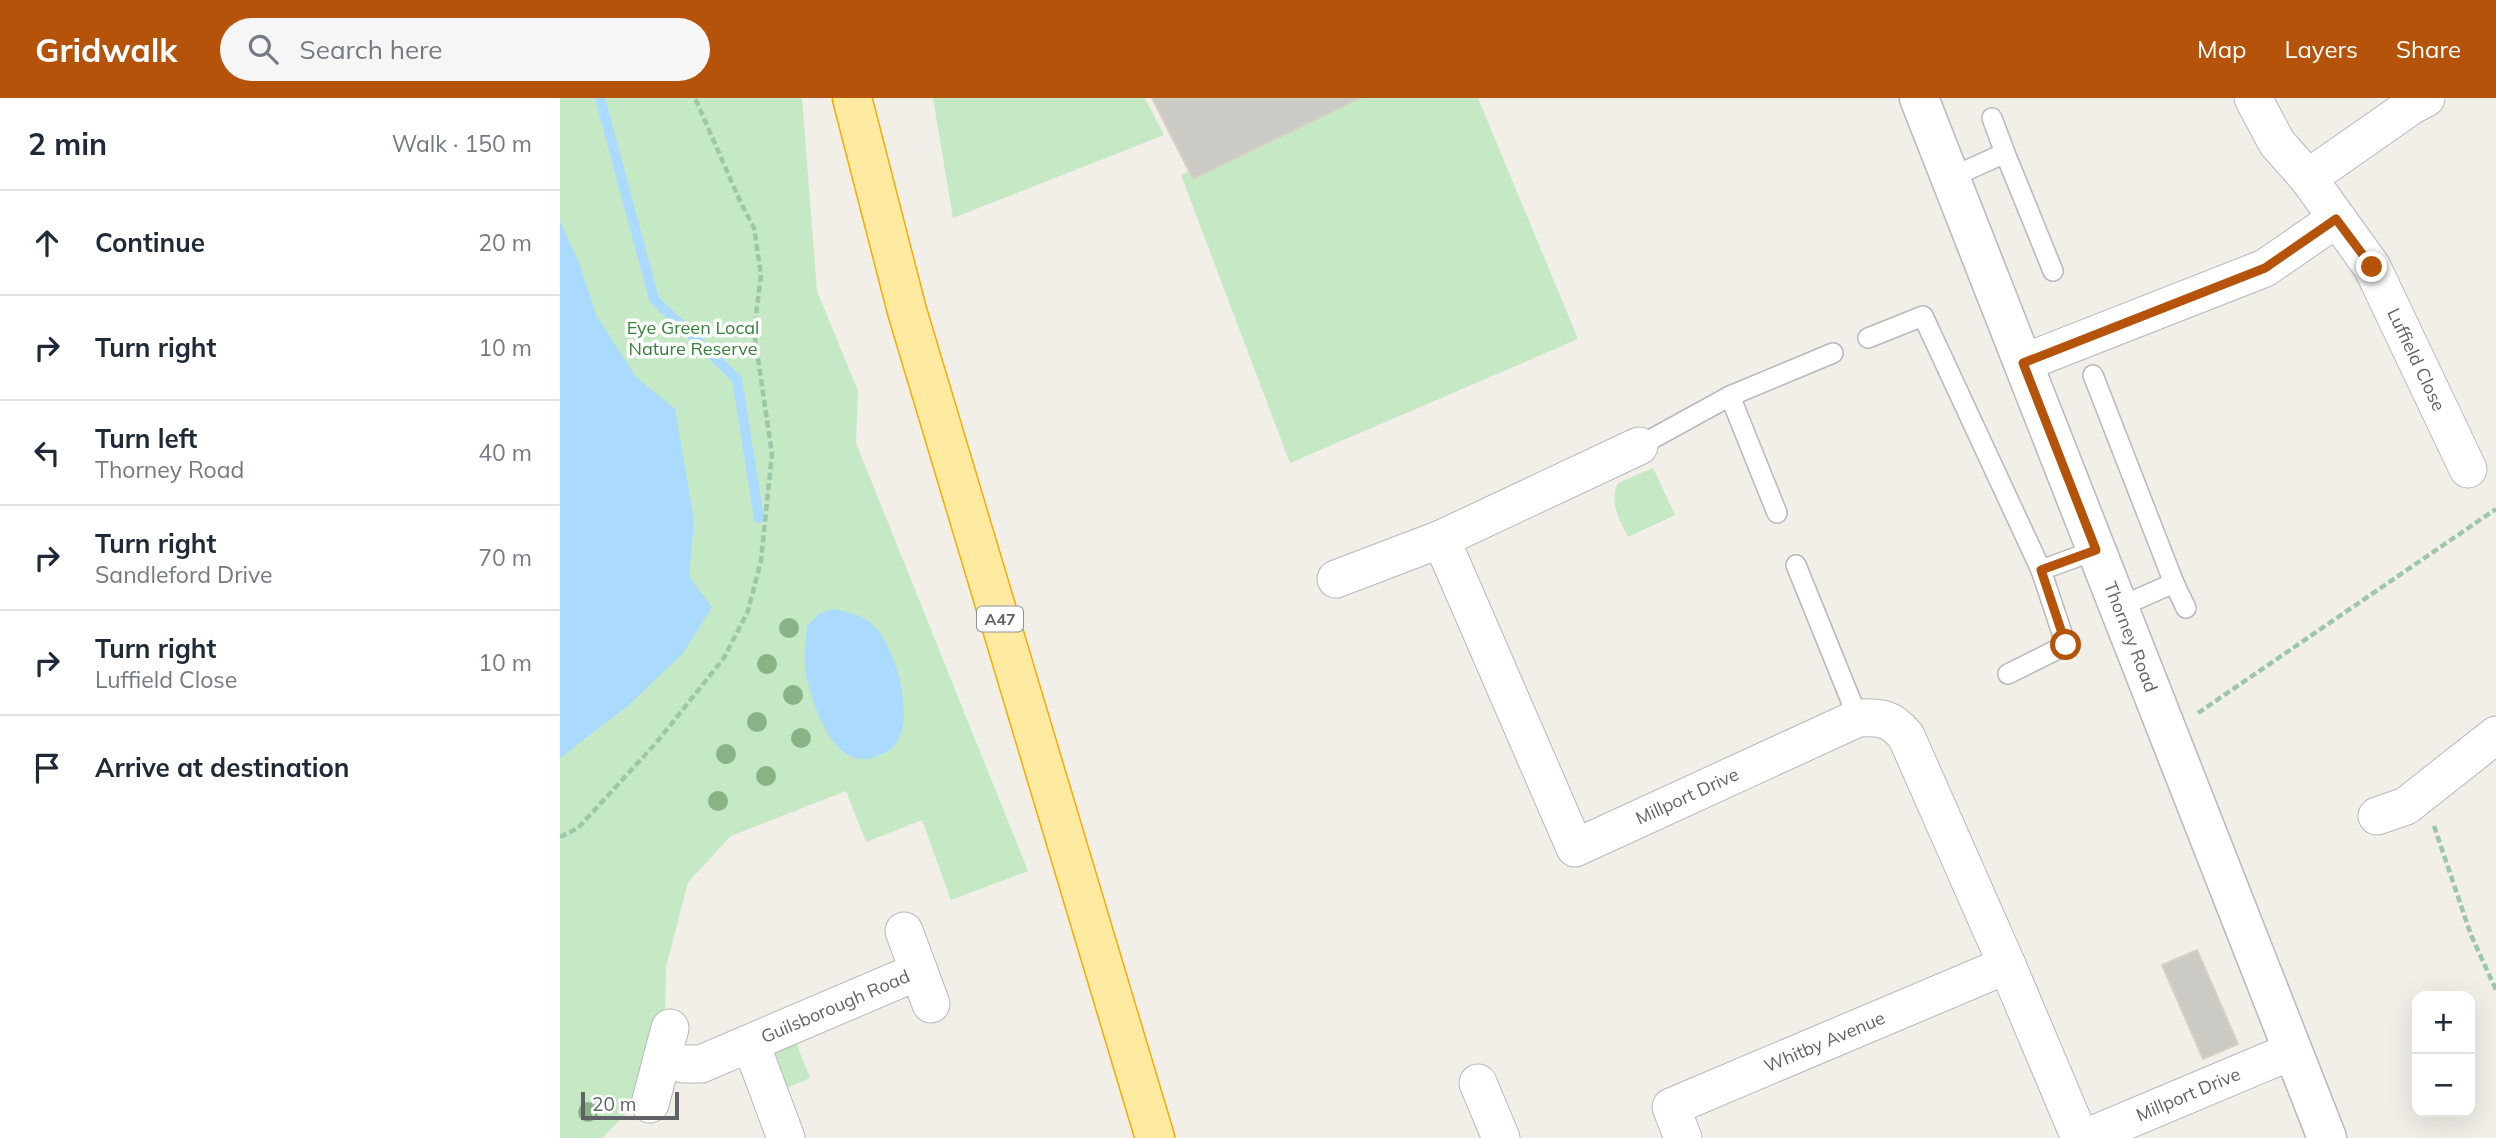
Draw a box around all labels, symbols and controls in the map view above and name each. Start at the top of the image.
search box [220,18,710,81]
text: Gridwalk [35,29,178,70]
icon: search [244,30,282,68]
text: Search here [300,33,442,66]
text: Map [2197,34,2246,64]
text: Layers [2284,34,2358,64]
text: Share [2396,34,2461,64]
text: 2 min [28,125,107,163]
text: Walk · 150 m [392,129,532,158]
icon: ahead [28,224,66,262]
text: Continue [95,226,205,259]
text: 20 m [478,228,532,257]
route end [2356,251,2387,282]
street label: Luffield Close [2382,304,2451,415]
park label: Eye Green Local Nature Reserve [627,316,759,360]
icon: right [28,329,66,367]
text: Turn right [95,331,216,364]
text: 10 m [478,333,532,362]
text: Turn left [95,422,197,455]
icon: left [28,434,66,472]
text: 40 m [478,438,532,467]
text: Thorney Road [95,455,244,484]
text: Turn right [95,527,216,560]
icon: right [28,539,66,577]
text: 70 m [478,543,532,572]
text: Sandleford Drive [95,560,273,589]
street label: Thorney Road [2099,578,2163,695]
road number: A47 [977,606,1023,632]
route start [2050,629,2081,660]
text: Turn right [95,632,216,665]
icon: right [28,644,66,682]
text: 10 m [478,648,532,677]
text: Luffield Close [95,665,237,694]
icon: arrive [28,749,66,787]
text: Arrive at destination [95,751,350,784]
street label: Millport Drive [1632,762,1742,830]
street label: Guilsborough Road [757,964,913,1048]
map controls [2412,991,2475,1117]
button: + [2412,991,2475,1054]
street label: Whitby Avenue [1761,1006,1888,1077]
button: − [2412,1054,2475,1117]
street label: Millport Drive [2132,1062,2244,1126]
scale bar [581,1089,679,1121]
text: 20 m [592,1092,636,1116]

